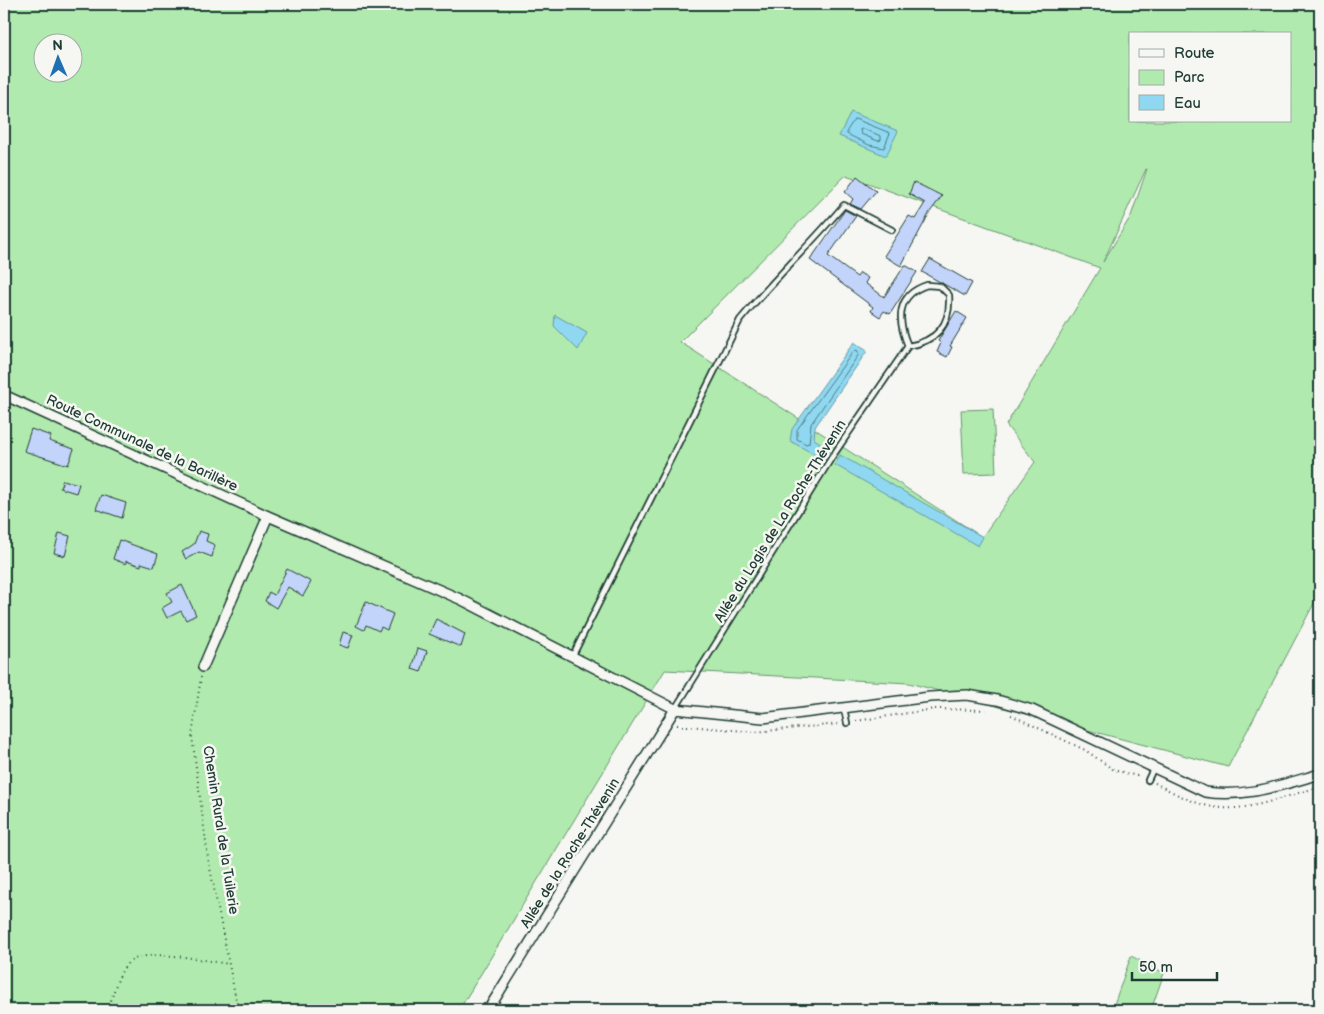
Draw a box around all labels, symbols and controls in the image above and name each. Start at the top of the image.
north arrow [32,32,82,82]
legend [1129,32,1292,122]
text: N [52,37,63,54]
text: Route [1174,44,1215,63]
text: Parc [1174,68,1204,87]
text: Eau [1174,94,1201,113]
street label: Route Communale de la Barillère [43,391,241,495]
street label: Allée du Logis de La Roche-Thévenin [710,417,850,625]
street label: Chemin Rural de la Tuilerie [199,744,243,916]
street label: Allée de la Roche-Thévenin [517,775,623,931]
scale bar [1132,949,1216,981]
text: 50 m [1139,958,1173,977]

